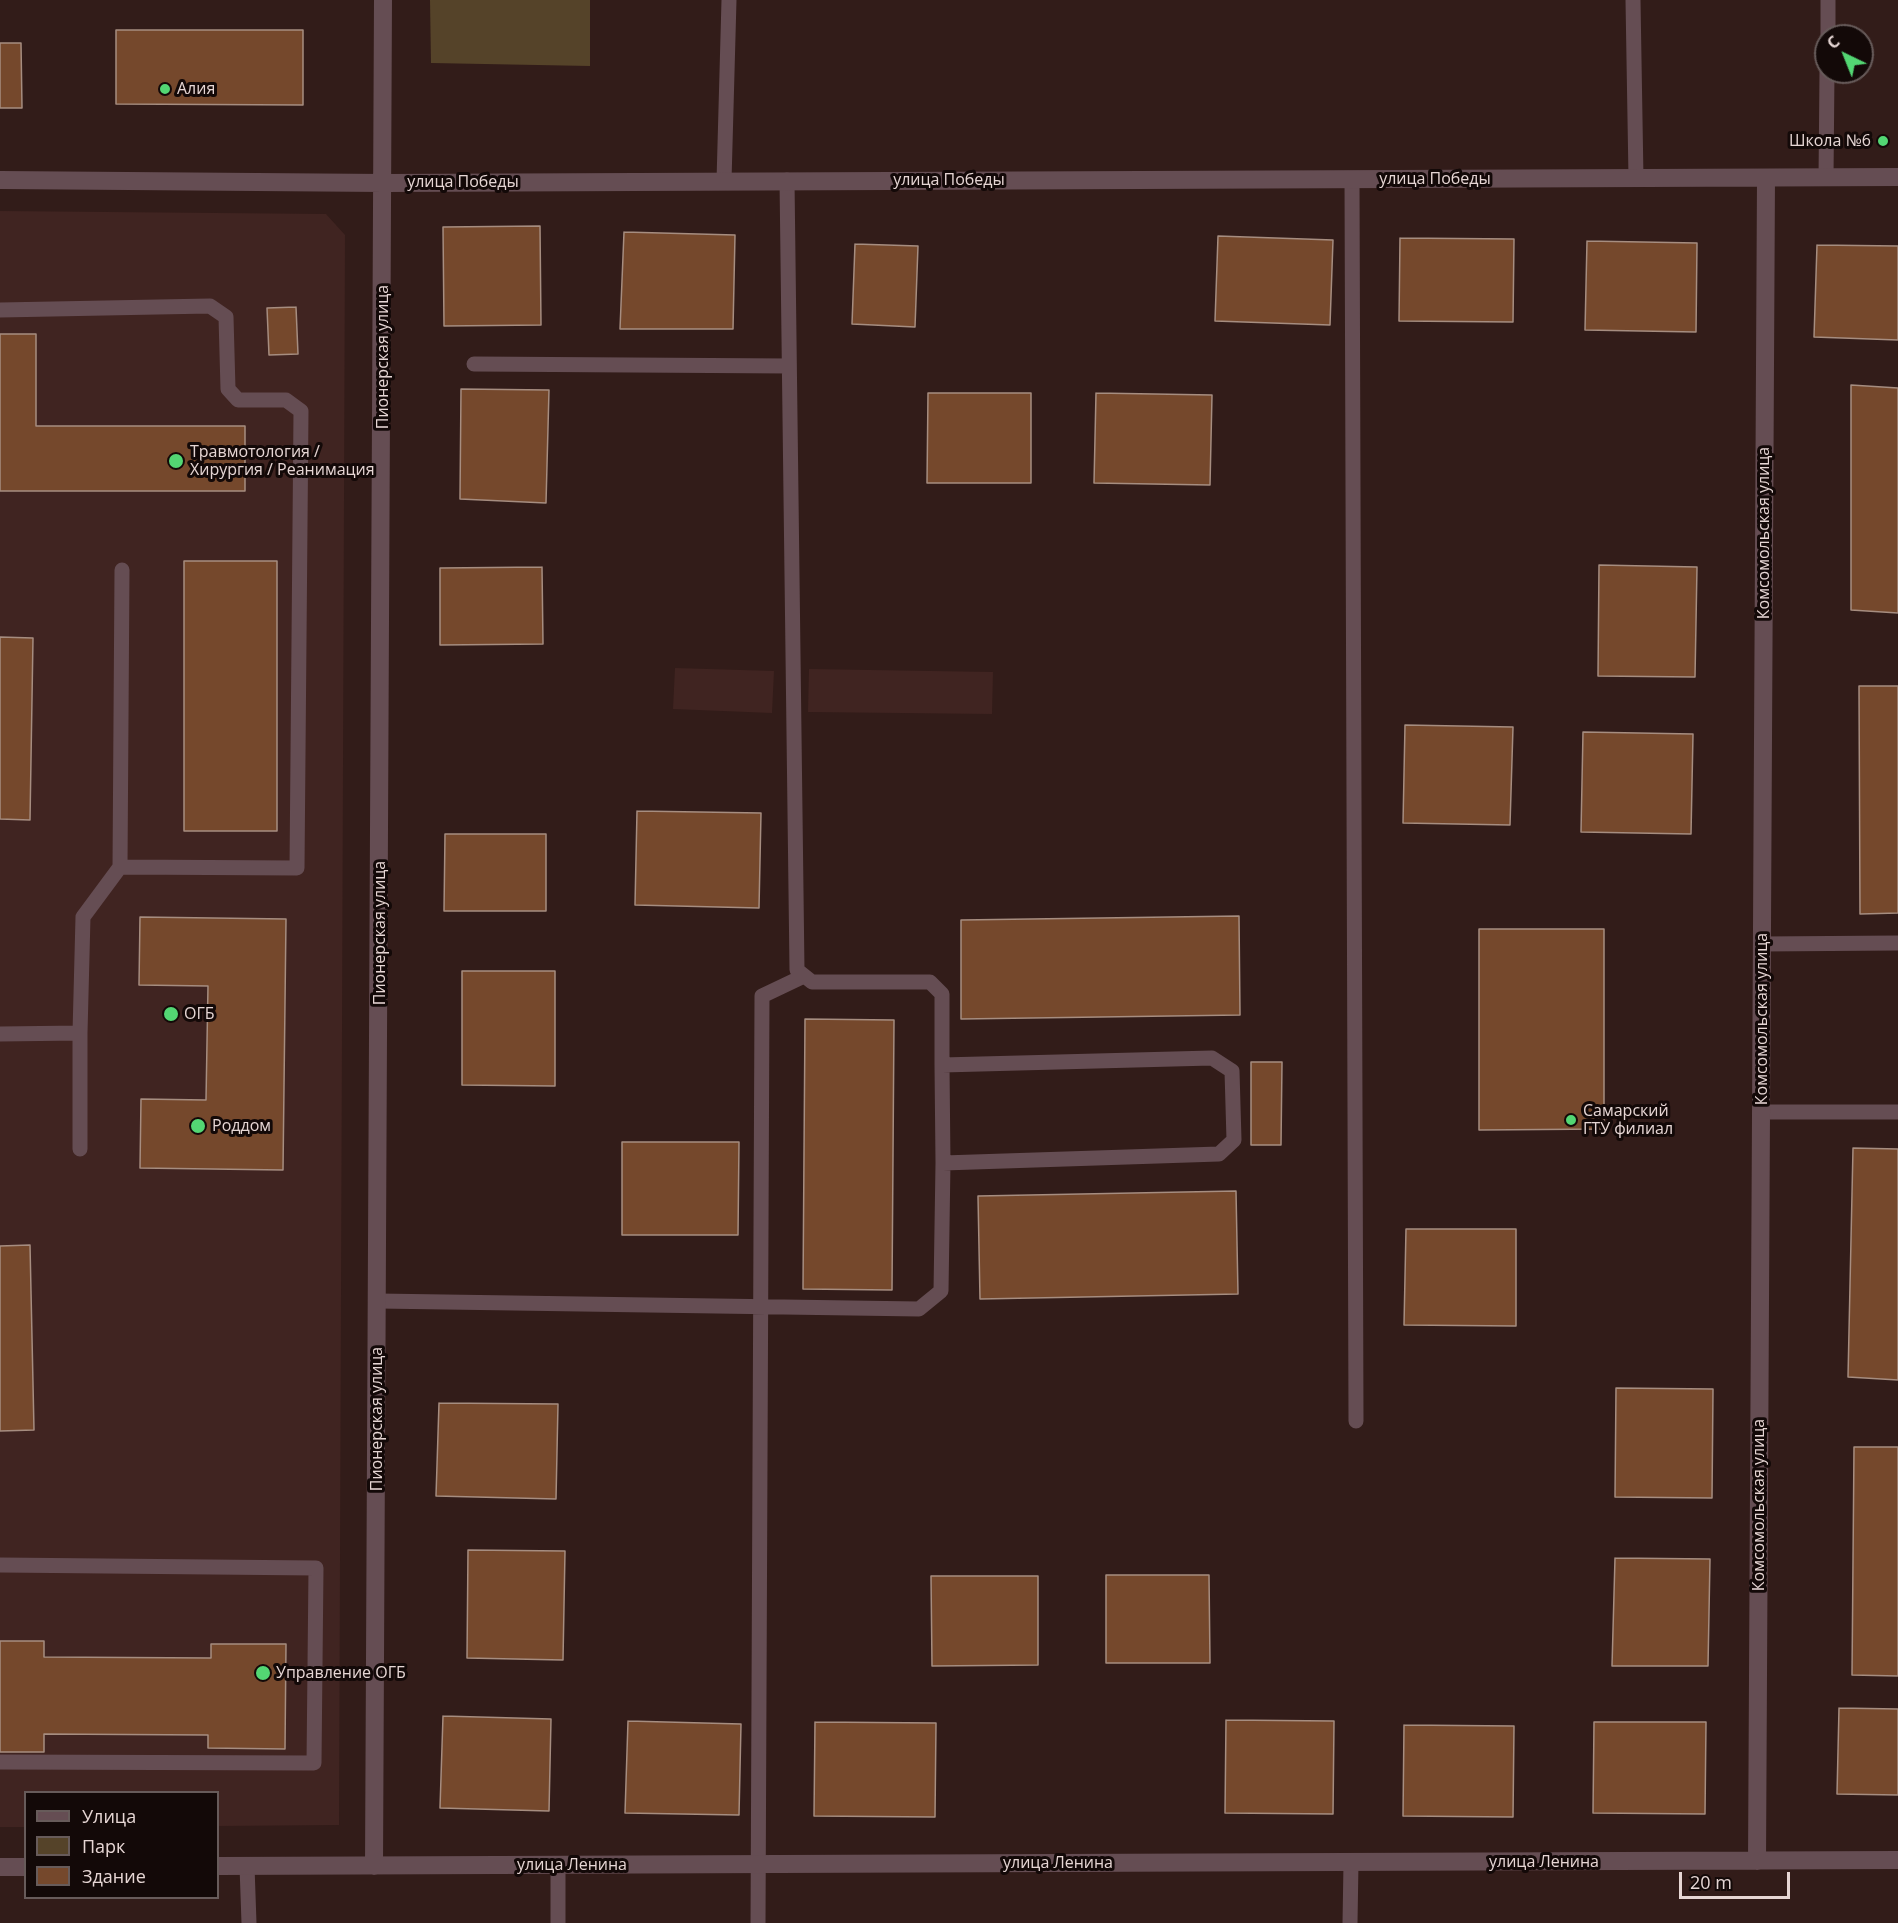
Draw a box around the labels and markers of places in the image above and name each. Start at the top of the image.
place label: Алия [177,79,215,99]
marker: Алия [158,82,172,96]
place label: Школа №6 [1789,131,1871,151]
marker: Школа №6 [1876,134,1890,148]
place label: Травмотология / Хирургия / Реанимация [190,442,375,480]
marker: Травмотология / Хирургия / Реанимация [167,452,185,470]
place label: ОГБ [184,1004,215,1024]
marker: ОГБ [162,1005,180,1023]
place label: Самарский ГТУ филиал [1583,1101,1673,1139]
marker: Самарский ГТУ филиал [1564,1113,1578,1127]
place label: Роддом [212,1116,271,1136]
marker: Роддом [189,1117,207,1135]
place label: Управление ОГБ [276,1663,406,1683]
marker: Управление ОГБ [254,1664,272,1682]

